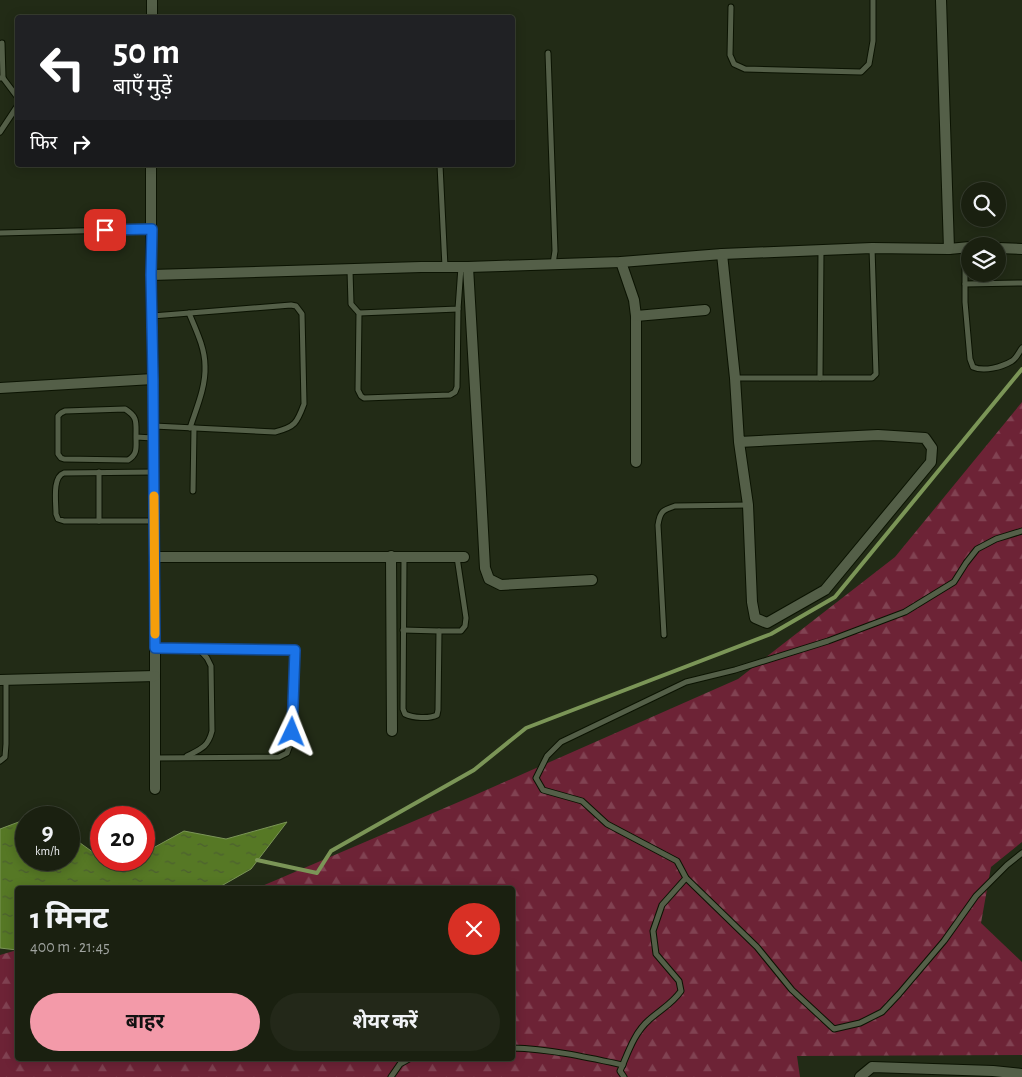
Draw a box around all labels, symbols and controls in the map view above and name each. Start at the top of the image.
icon: left [30,35,95,100]
text: 50 m [113,35,180,70]
text: बाएँ मुड़ें [113,76,172,98]
icon: right [67,130,95,158]
text: फिर [30,134,57,153]
map controls [961,182,1006,282]
button: search [961,182,1006,227]
pin [84,209,126,251]
icon: arrive [91,216,119,244]
button: layers [961,237,1006,282]
position arrow [265,705,317,757]
speed limit sign: 20 [90,806,155,871]
text: 9 [41,820,54,845]
text: km/h [35,845,60,857]
button: close [448,903,500,955]
text: 1 मिनट [30,904,108,934]
text: 400 m · 21:45 [30,939,110,955]
button: बाहर [30,993,260,1051]
button: शेयर करें [270,993,500,1051]

